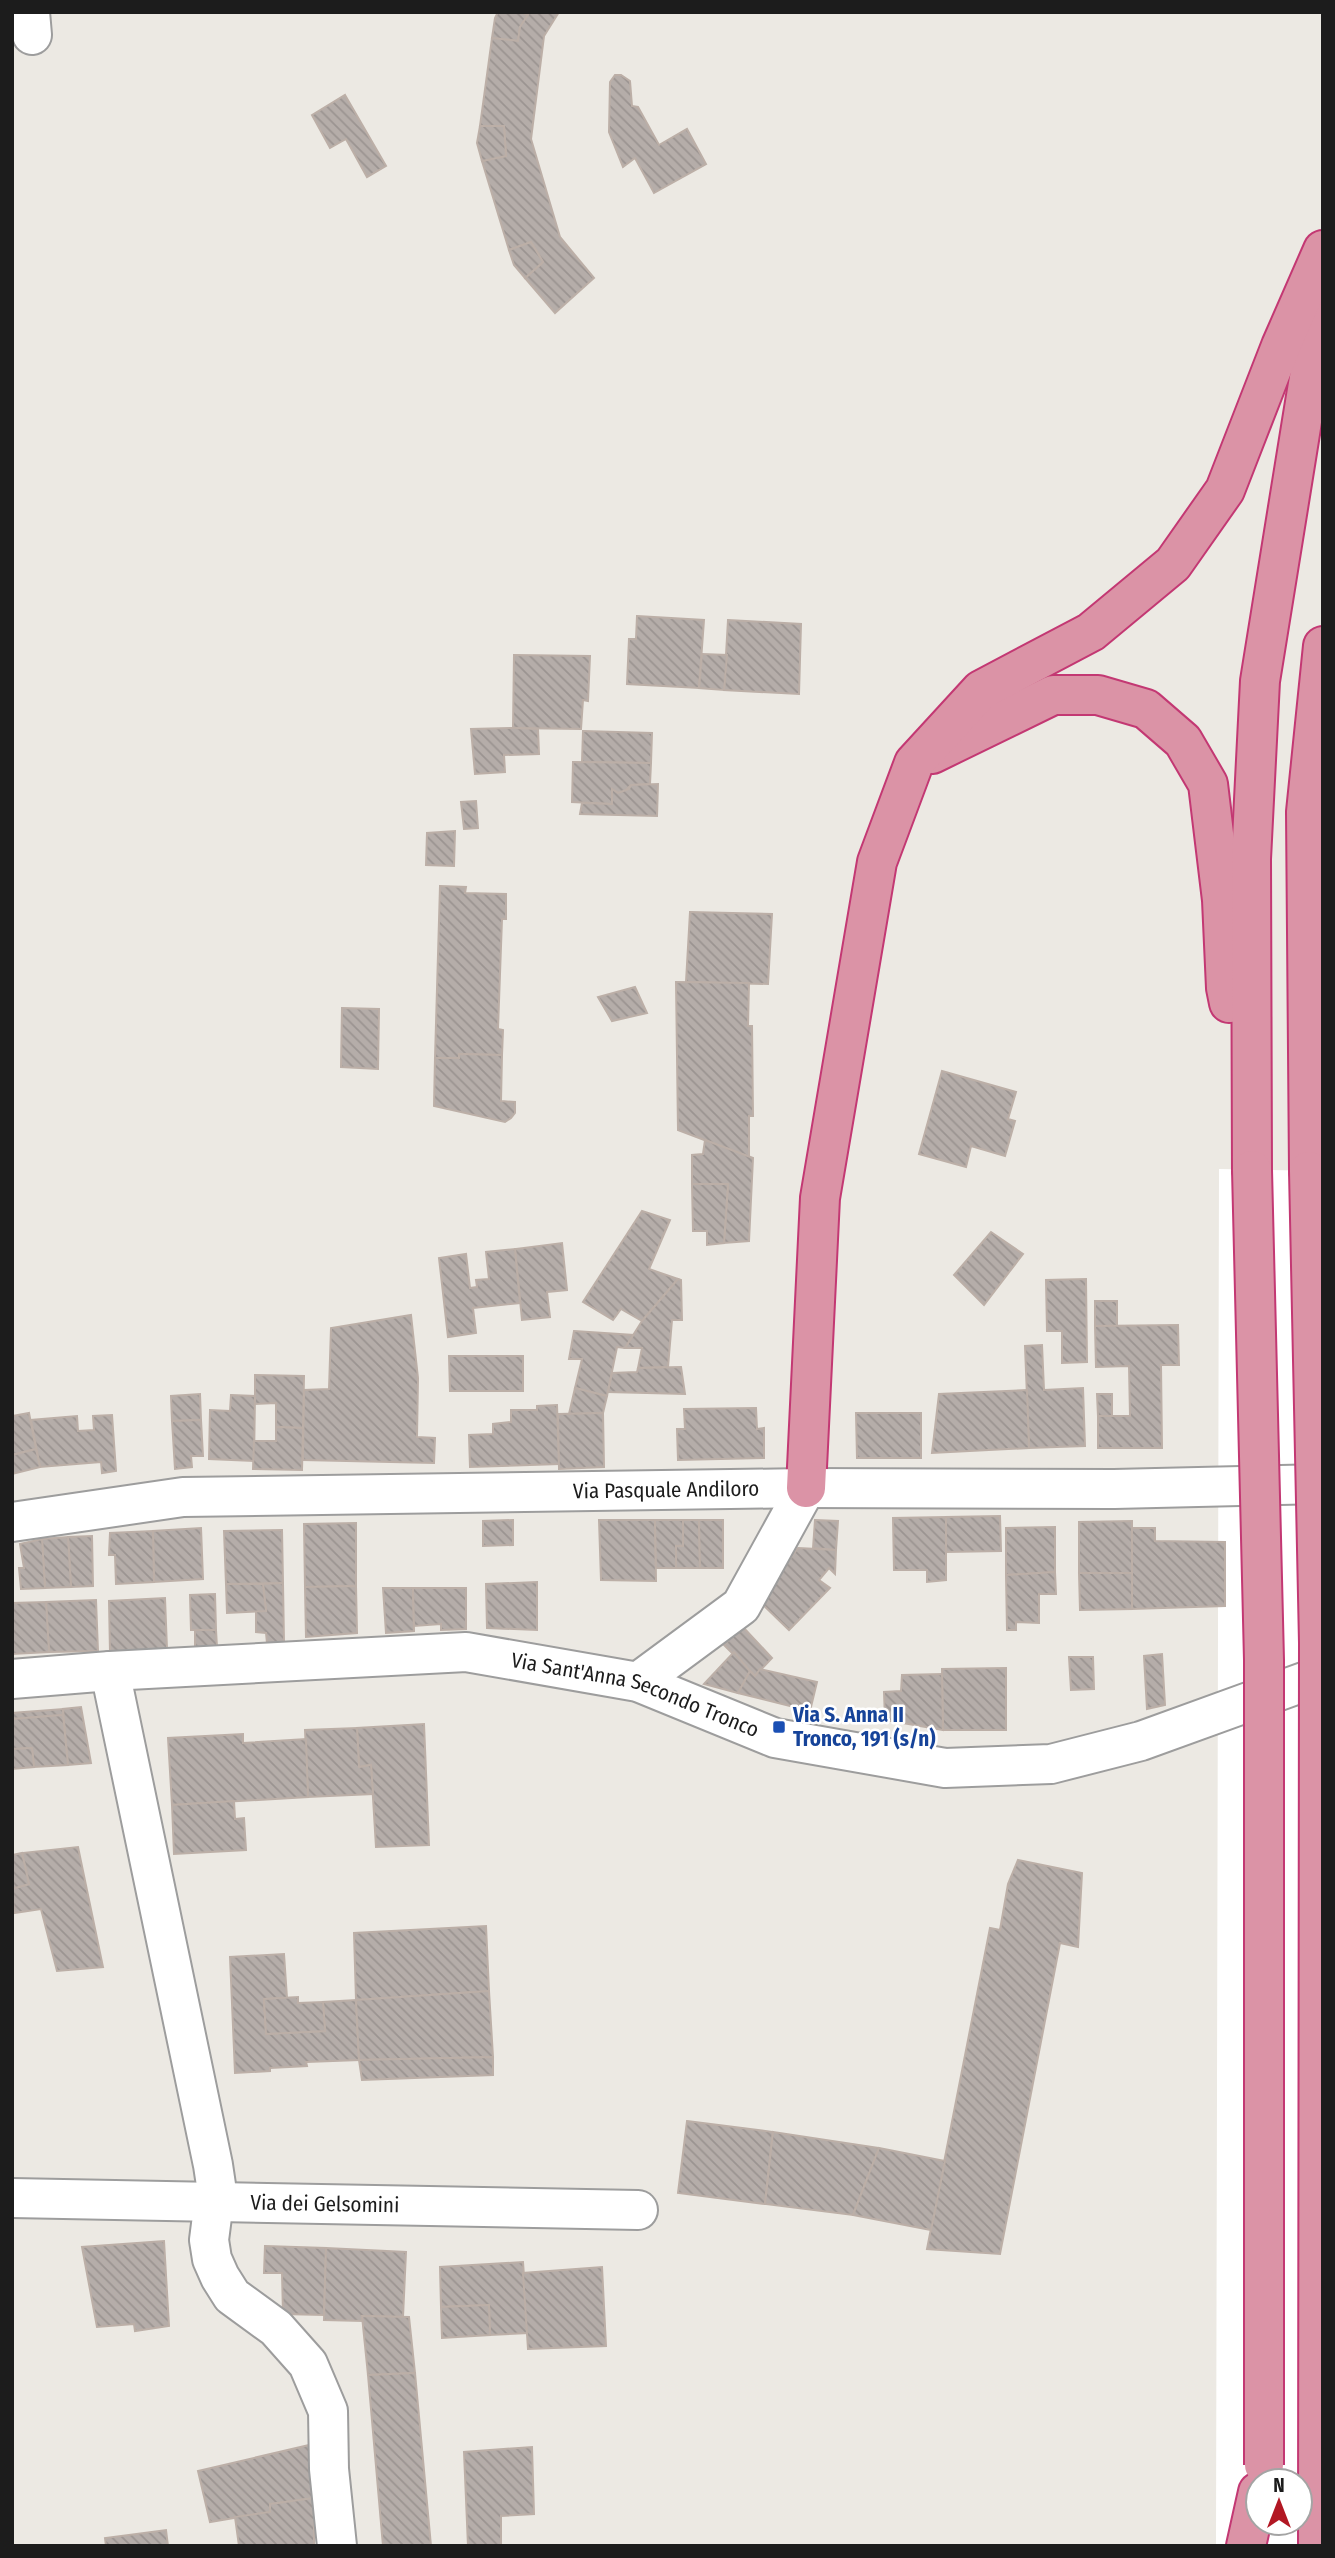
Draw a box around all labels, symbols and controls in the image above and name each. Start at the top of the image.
street label: Via Pasquale Andiloro [573,1476,759,1504]
street label: Via Sant'Anna Secondo Tronco [509,1647,763,1743]
place label: Via S. Anna II Tronco, 191 (s/n) [792,1702,936,1752]
marker: Via S. Anna II Tronco, 191 (s/n) [771,1719,787,1735]
street label: Via dei Gelsomini [250,2190,400,2218]
north arrow [1244,2467,1314,2537]
text: N [1273,2474,1285,2497]

